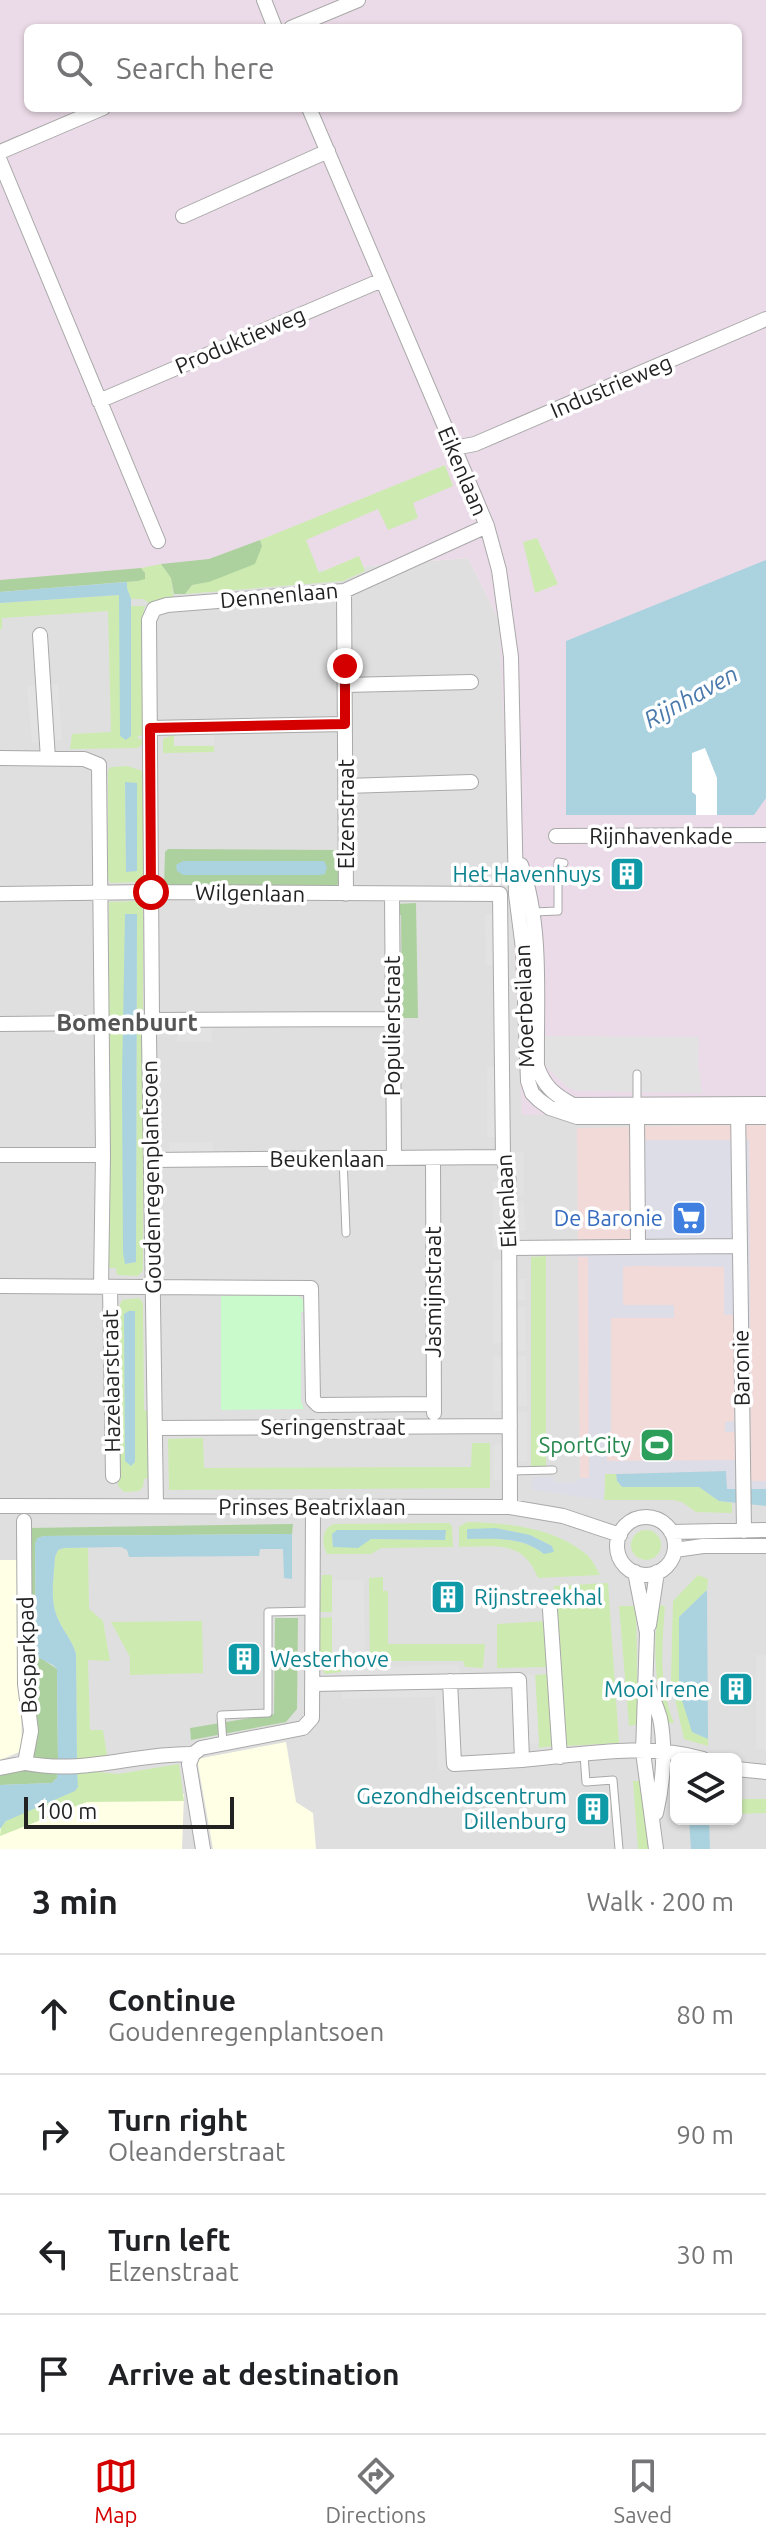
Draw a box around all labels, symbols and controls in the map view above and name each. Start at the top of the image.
search box [24,24,742,112]
icon: search [52,46,96,90]
text: Search here [116,51,275,85]
street label: Produktieweg [171,301,309,378]
street label: Industrieweg [546,349,675,422]
street label: Eikenlaan [434,423,493,519]
street label: Dennenlaan [219,577,339,612]
route end [327,648,363,684]
water label: Rijnhaven [639,660,742,733]
street label: Elzenstraat [333,758,358,869]
street label: Rijnhavenkade [589,823,733,848]
building icon: Het Havenhuys [608,855,646,893]
place label: Het Havenhuys [453,861,601,886]
route start [133,874,169,910]
street label: Wilgenlaan [195,879,305,906]
street label: Moerbeilaan [509,944,538,1068]
street label: Populierstraat [379,955,404,1096]
district label: Bomenbuurt [56,1009,198,1036]
street label: Goudenregenplantsoen [136,1060,165,1294]
street label: Beukenlaan [269,1146,385,1171]
street label: Eikenlaan [491,1153,520,1249]
supermarket icon: De Baronie [670,1199,708,1237]
place label: De Baronie [554,1205,663,1230]
street label: Jasmijnstraat [420,1226,445,1358]
street label: Hazelaarstraat [97,1309,124,1453]
street label: Baronie [727,1330,754,1406]
street label: Seringenstraat [260,1414,406,1439]
sports icon: SportCity [638,1426,676,1464]
place label: SportCity [539,1432,631,1457]
street label: Prinses Beatrixlaan [218,1494,406,1519]
building icon: Rijnstreekhal [429,1578,467,1616]
place label: Rijnstreekhal [474,1584,603,1609]
street label: Bosparkpad [12,1596,41,1714]
building icon: Westerhove [225,1640,263,1678]
place label: Westerhove [270,1646,389,1671]
building icon: Mooi Irene [717,1670,755,1708]
place label: Mooi Irene [604,1676,710,1701]
map controls [670,1753,742,1825]
button: layers [670,1753,742,1825]
place label: Gezondheidscentrum Dillenburg [356,1783,567,1833]
building icon: Gezondheidscentrum Dillenburg [574,1790,612,1828]
scale bar [24,1793,234,1829]
text: 100 m [36,1798,97,1823]
text: 3 min [32,1882,118,1920]
text: Walk · 200 m [586,1887,734,1916]
text: Continue [108,1983,236,2017]
icon: ahead [32,1992,76,2036]
text: 80 m [676,2000,734,2029]
text: Goudenregenplantsoen [108,2017,384,2046]
text: Turn right [108,2103,248,2137]
icon: right [32,2112,76,2156]
text: 90 m [676,2120,734,2149]
text: Oleanderstraat [108,2137,285,2166]
text: Turn left [108,2223,230,2257]
icon: left [32,2232,76,2276]
text: 30 m [676,2240,734,2269]
text: Elzenstraat [108,2257,239,2286]
icon: arrive [32,2352,76,2396]
text: Arrive at destination [108,2357,400,2391]
tab: Map [94,2454,138,2527]
tab: Directions [325,2454,426,2527]
tab: Saved [614,2454,672,2527]

